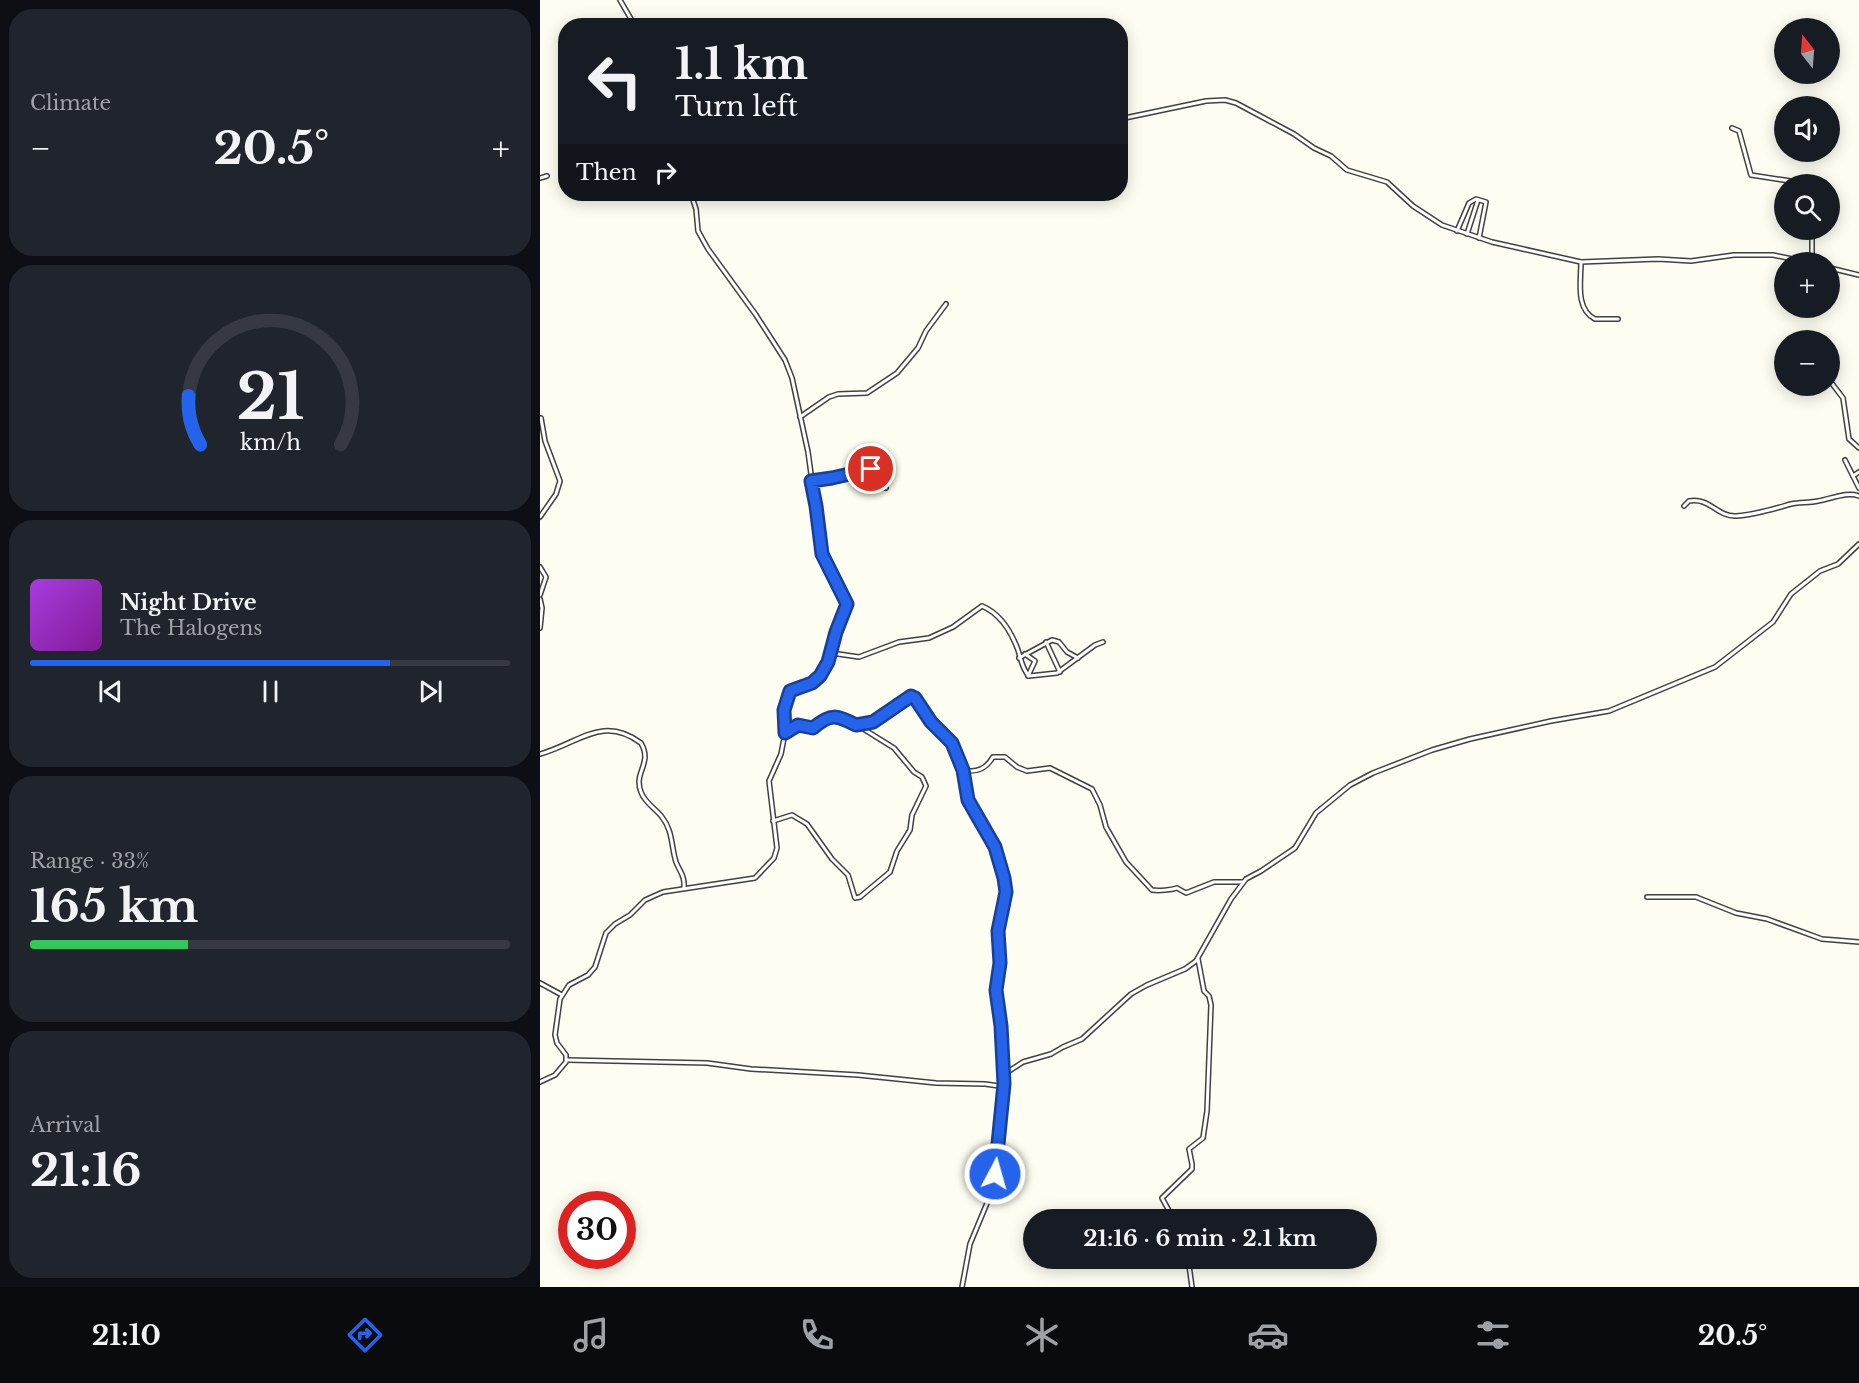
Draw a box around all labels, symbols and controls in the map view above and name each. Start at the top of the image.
north arrow [1774,18,1840,84]
map controls [1774,18,1840,396]
text: 1.1 km [675,38,808,90]
icon: left [576,42,654,120]
text: Turn left [675,90,798,123]
text: Climate [30,91,111,115]
button: sound [1774,96,1840,162]
text: 20.5° [213,120,329,176]
text: − [30,128,51,169]
text: + [492,128,510,169]
icon: right [649,156,682,189]
text: Then [576,159,637,186]
button: search [1774,174,1840,240]
button: + [1774,252,1840,318]
button: − [1774,330,1840,396]
text: 21 [236,358,304,436]
text: km/h [240,429,301,456]
pin [845,443,896,494]
icon: arrive [854,452,887,485]
text: Night Drive [120,589,257,616]
text: The Halogens [120,616,262,640]
icon: previous [94,675,127,708]
icon: pause [254,675,287,708]
icon: next [414,675,447,708]
text: Range · 33% [30,849,149,873]
text: 165 km [30,878,198,934]
text: Arrival [30,1113,101,1137]
text: 21:16 [30,1142,142,1198]
position arrow [963,1142,1027,1206]
speed limit sign: 30 [558,1191,636,1269]
text: 21:16 · 6 min · 2.1 km [1083,1225,1317,1252]
icon: directions [344,1314,386,1356]
icon: music [570,1314,612,1356]
icon: phone [796,1314,838,1356]
icon: climate [1021,1314,1063,1356]
icon: car [1247,1314,1289,1356]
icon: filters [1472,1314,1514,1356]
text: 21:10 [92,1319,161,1352]
text: 20.5° [1698,1319,1767,1352]

